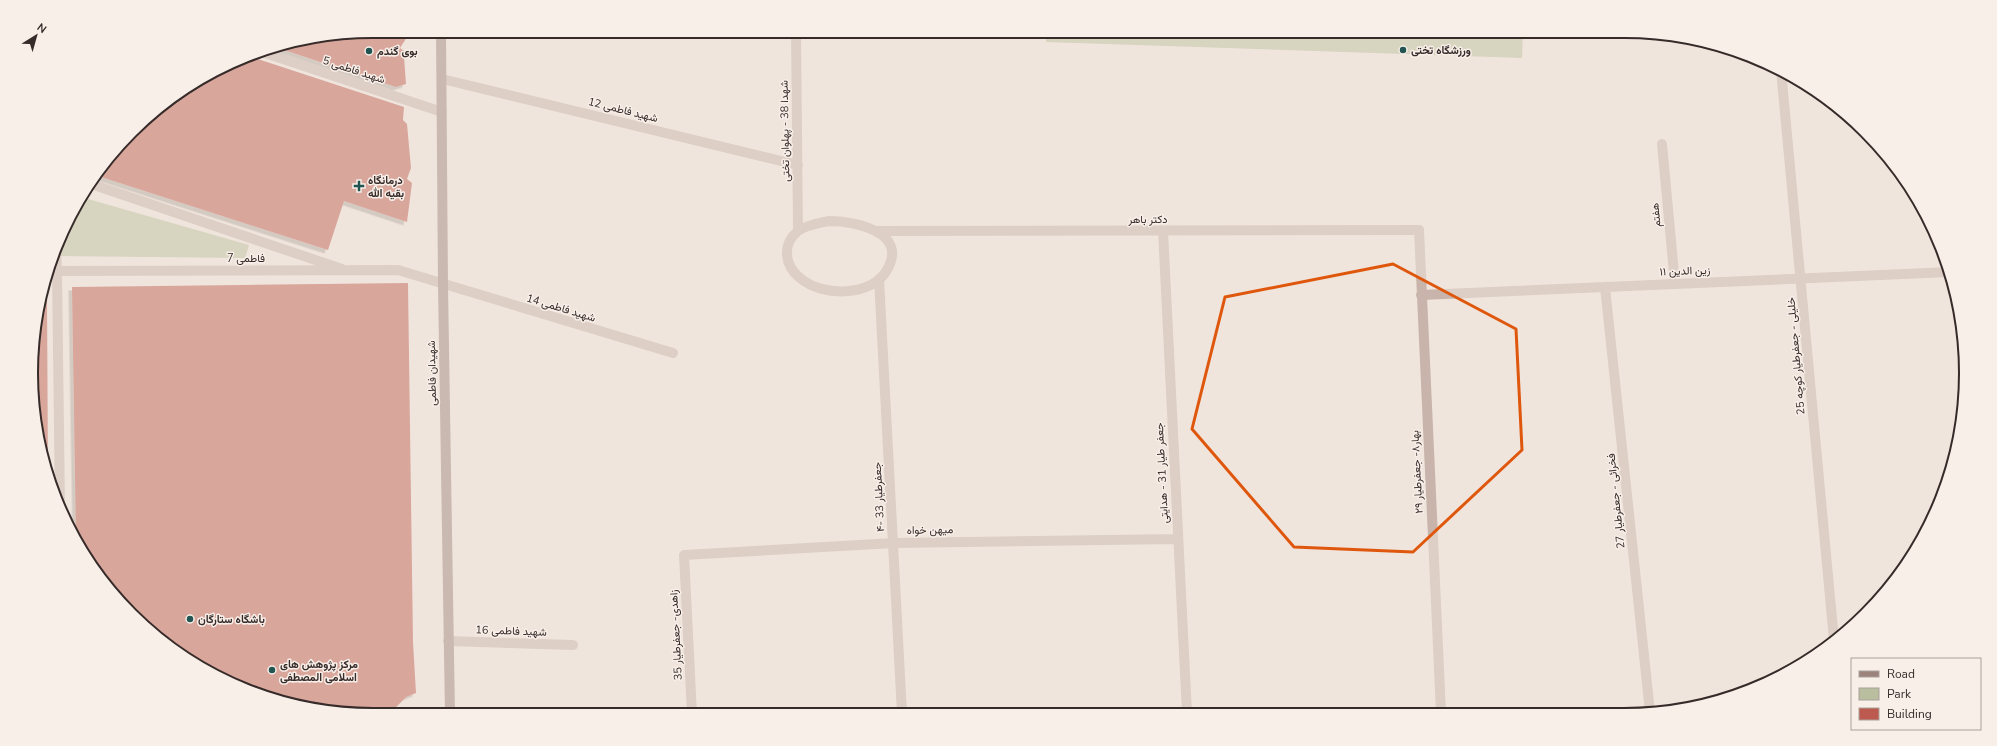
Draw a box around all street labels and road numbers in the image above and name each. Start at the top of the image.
street label: شهید فاطمی 5 [321,53,388,87]
street label: شهدا 38 - پهلوان تختی [777,80,793,182]
street label: شهید فاطمی 12 [586,94,660,126]
street label: هفتم [1647,202,1665,228]
street label: دکتر باهر [1127,212,1168,227]
street label: فاطمی 7 [227,251,265,266]
street label: زین الدین ۱۱ [1659,263,1711,279]
street label: شهید فاطمی 14 [525,290,598,326]
street label: خلیلی - جعفرطیار کوچه 25 [1783,297,1809,415]
street label: شهیدان فاطمی [424,340,440,406]
street label: جعفر طیار 31 - هدایتی [1152,422,1172,524]
street label: بهار۸- جعفرطیار ۲۹ [1407,430,1427,514]
street label: فخرائی - جعفرطیار 27 [1604,453,1628,549]
street label: ۴- جعفرطیار 33 [870,462,888,532]
street label: میهن خواه [907,522,954,538]
street label: زاهدی- جعفرطیار 35 [666,589,686,681]
street label: شهید فاطمی 16 [475,622,547,640]

